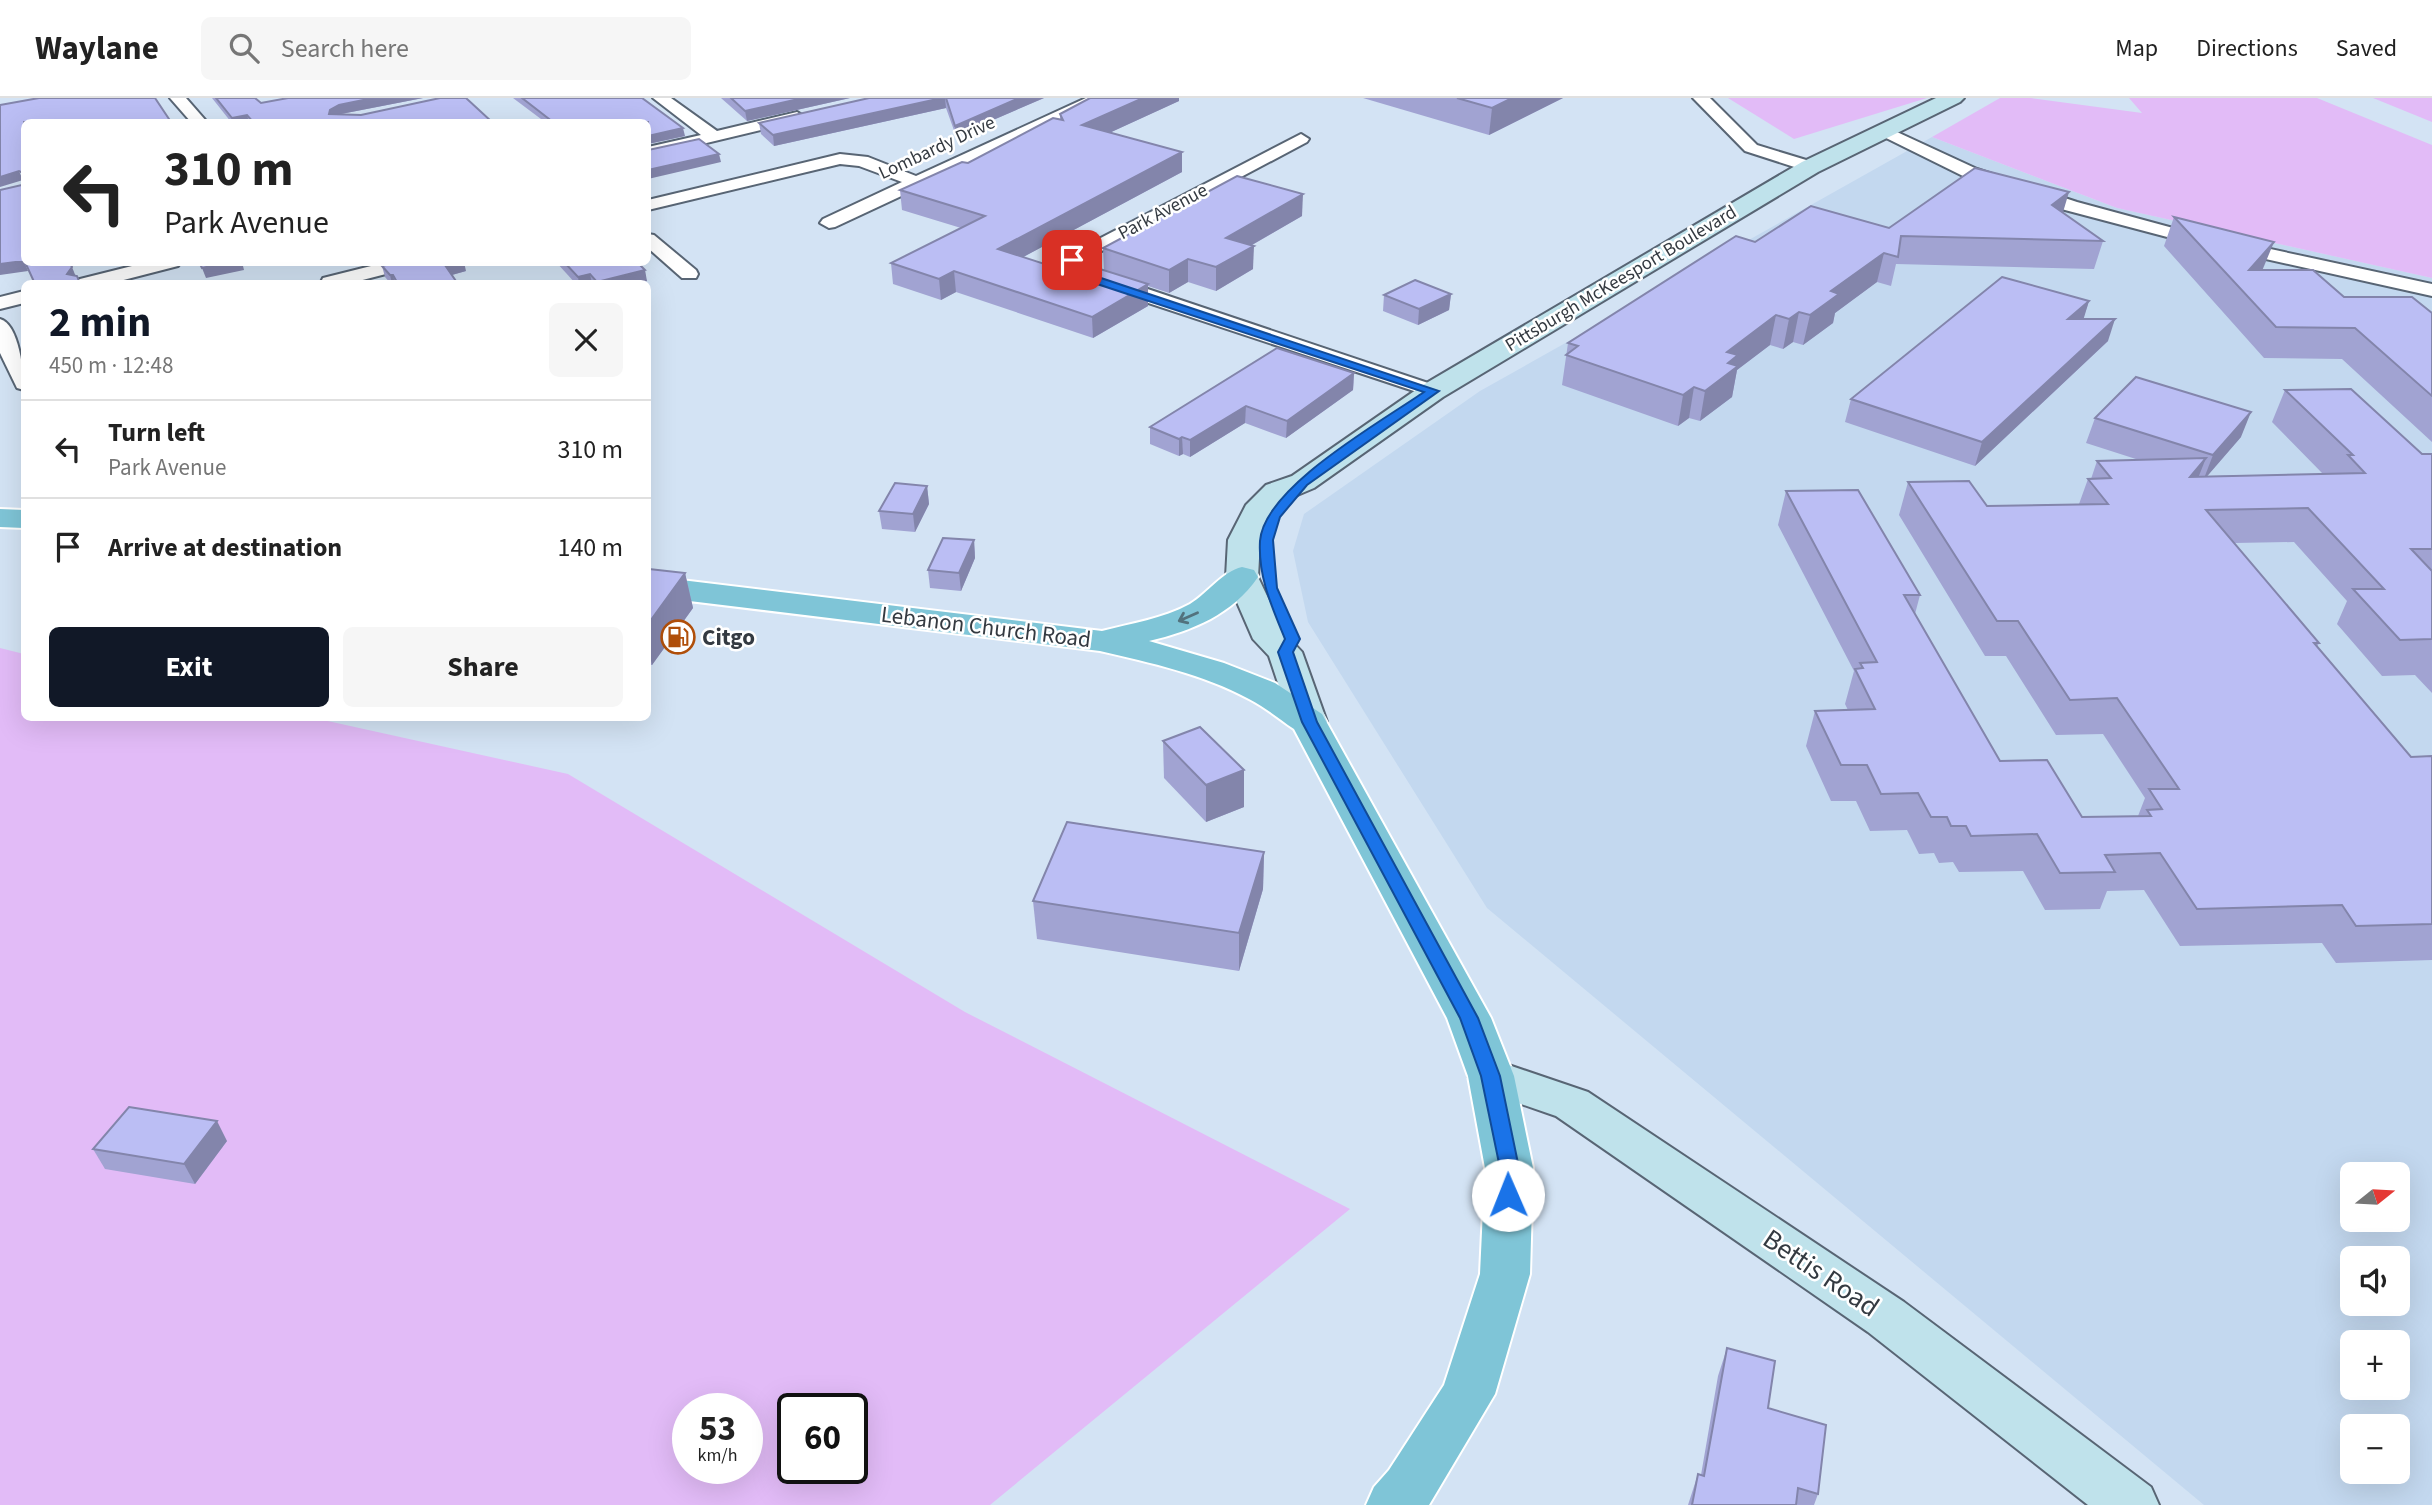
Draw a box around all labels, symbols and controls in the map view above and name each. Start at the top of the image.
search box [201,17,691,80]
text: Waylane [35,25,159,72]
icon: search [225,29,263,67]
text: Search here [281,30,409,67]
text: Map [2115,31,2158,66]
text: Directions [2196,31,2298,66]
text: Saved [2336,31,2397,66]
street label: Lombardy Drive [874,109,1000,187]
text: 310 m [164,135,293,205]
icon: left [49,147,140,238]
street label: Park Avenue [1113,177,1213,247]
street label: Pittsburgh McKeesport Boulevard [1500,199,1742,359]
text: Park Avenue [164,200,329,246]
pin [1042,230,1102,290]
icon: arrive [1053,241,1091,279]
text: 2 min [49,293,151,353]
button: close [549,303,623,377]
text: 450 m · 12:48 [49,349,173,382]
text: Turn left [108,414,205,451]
icon: left [49,430,87,468]
text: 310 m [557,431,623,468]
text: Park Avenue [108,451,226,484]
icon: arrive [49,528,87,566]
text: Arrive at destination [108,529,342,566]
text: 140 m [557,529,623,566]
street label: Lebanon Church Road [879,598,1093,656]
one-way arrow [1178,611,1199,624]
fuel station icon: Citgo [659,618,697,656]
place label: Citgo [702,621,755,654]
button: Exit [49,627,329,707]
button: Share [343,627,623,707]
position arrow [1471,1158,1545,1232]
north arrow [2340,1162,2410,1232]
map controls [2340,1162,2410,1484]
street label: Bettis Road [1755,1219,1887,1327]
button: sound [2340,1246,2410,1316]
button: + [2340,1330,2410,1400]
speed limit sign: 60 [777,1393,868,1484]
text: 53 [699,1404,736,1454]
button: − [2340,1414,2410,1484]
text: km/h [698,1443,737,1468]

